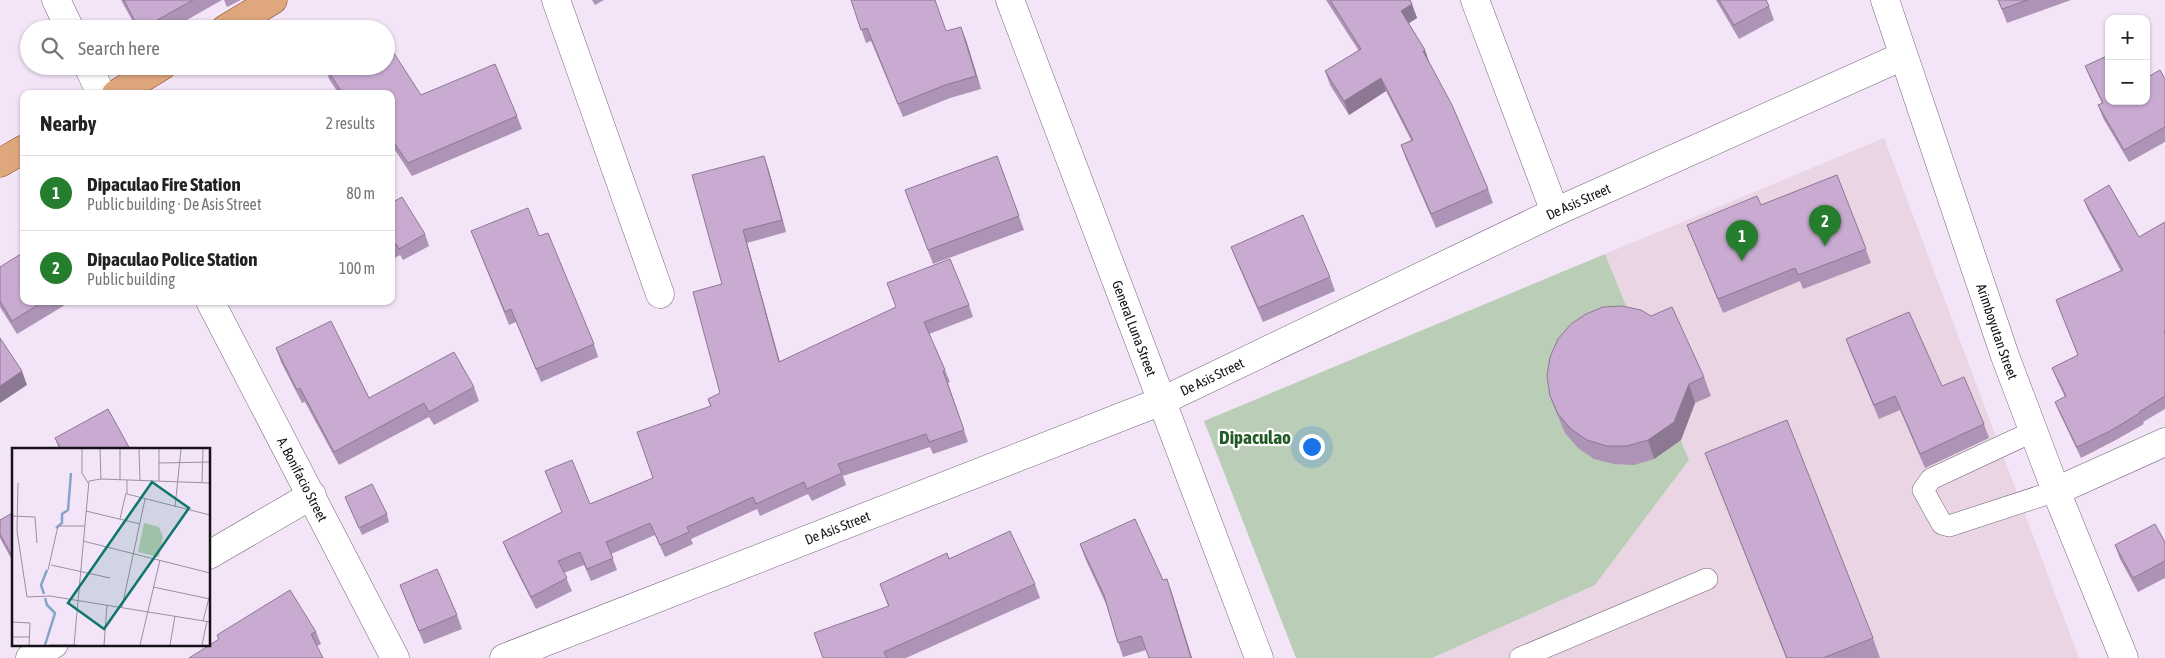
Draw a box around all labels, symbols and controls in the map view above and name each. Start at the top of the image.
map controls [2105,15,2150,105]
button: + [2105,15,2150,60]
search box [20,20,395,75]
icon: search [38,34,66,62]
text: Search here [78,37,160,59]
button: − [2105,60,2150,105]
text: Nearby [40,111,96,135]
text: 2 results [325,114,375,132]
text: Dipaculao Fire Station [87,173,241,195]
street label: De Asis Street [1543,180,1613,223]
text: 1 [52,184,60,202]
text: 80 m [346,184,375,202]
text: Public building · De Asis Street [87,195,262,213]
pin: 2 [1809,205,1841,246]
pin: 1 [1726,220,1758,261]
text: Dipaculao Police Station [87,248,257,270]
text: 2 [52,259,60,277]
text: 100 m [339,259,375,277]
text: Public building [87,270,175,288]
street label: General Luna Street [1109,278,1160,378]
street label: Arimboyutan Street [1973,282,2021,382]
street label: De Asis Street [1178,355,1247,399]
district label: Dipaculao [1219,426,1291,448]
your location [1299,434,1325,460]
street label: A. Bonifacio Street [274,435,331,524]
inset map [12,448,210,646]
street label: De Asis Street [802,508,872,548]

